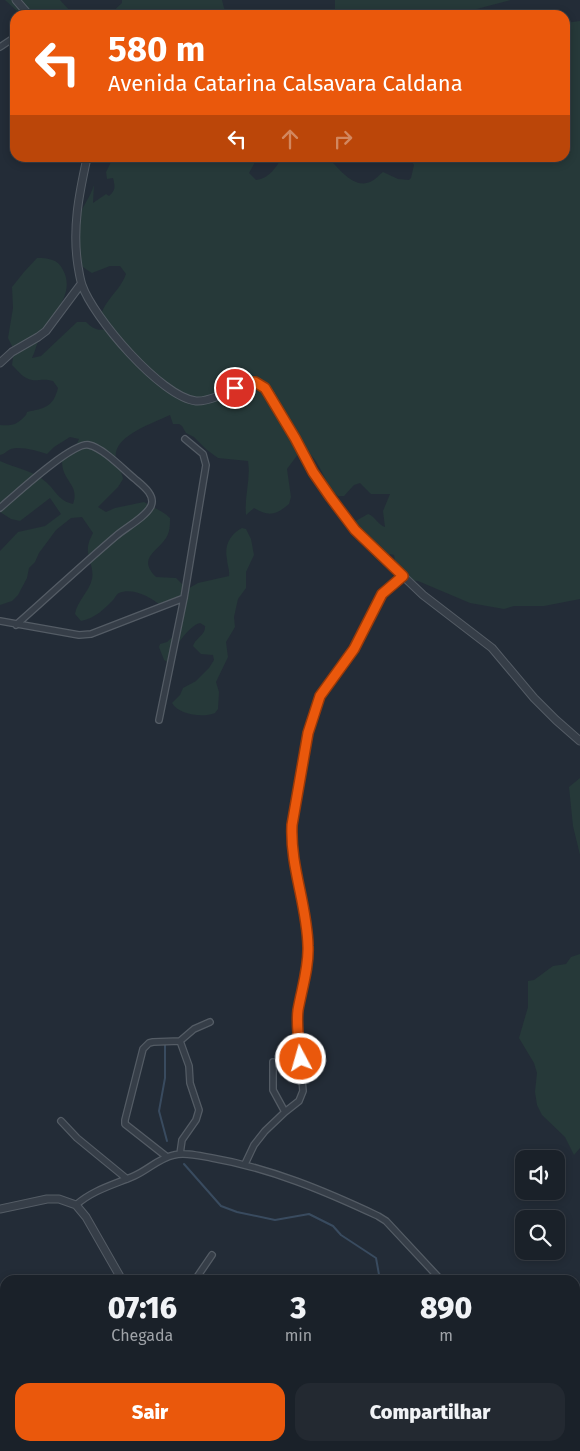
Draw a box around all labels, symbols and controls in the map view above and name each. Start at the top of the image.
text: 580 m [108,28,205,70]
icon: left [25,30,90,95]
text: Avenida Catarina Calsavara Caldana [108,70,463,97]
icon: left [223,125,251,153]
icon: ahead [276,125,304,153]
icon: right [329,125,357,153]
pin [214,367,256,409]
icon: arrive [221,374,249,402]
position arrow [274,1032,326,1084]
map controls [515,1150,565,1260]
button: sound [515,1150,565,1200]
button: search [515,1210,565,1260]
text: 07:16 [108,1290,177,1326]
text: 3 [291,1290,306,1326]
text: 890 [420,1290,472,1326]
text: Chegada [111,1326,173,1345]
text: min [285,1326,312,1345]
text: m [439,1326,453,1345]
button: Sair [15,1383,285,1441]
button: Compartilhar [295,1383,565,1441]

